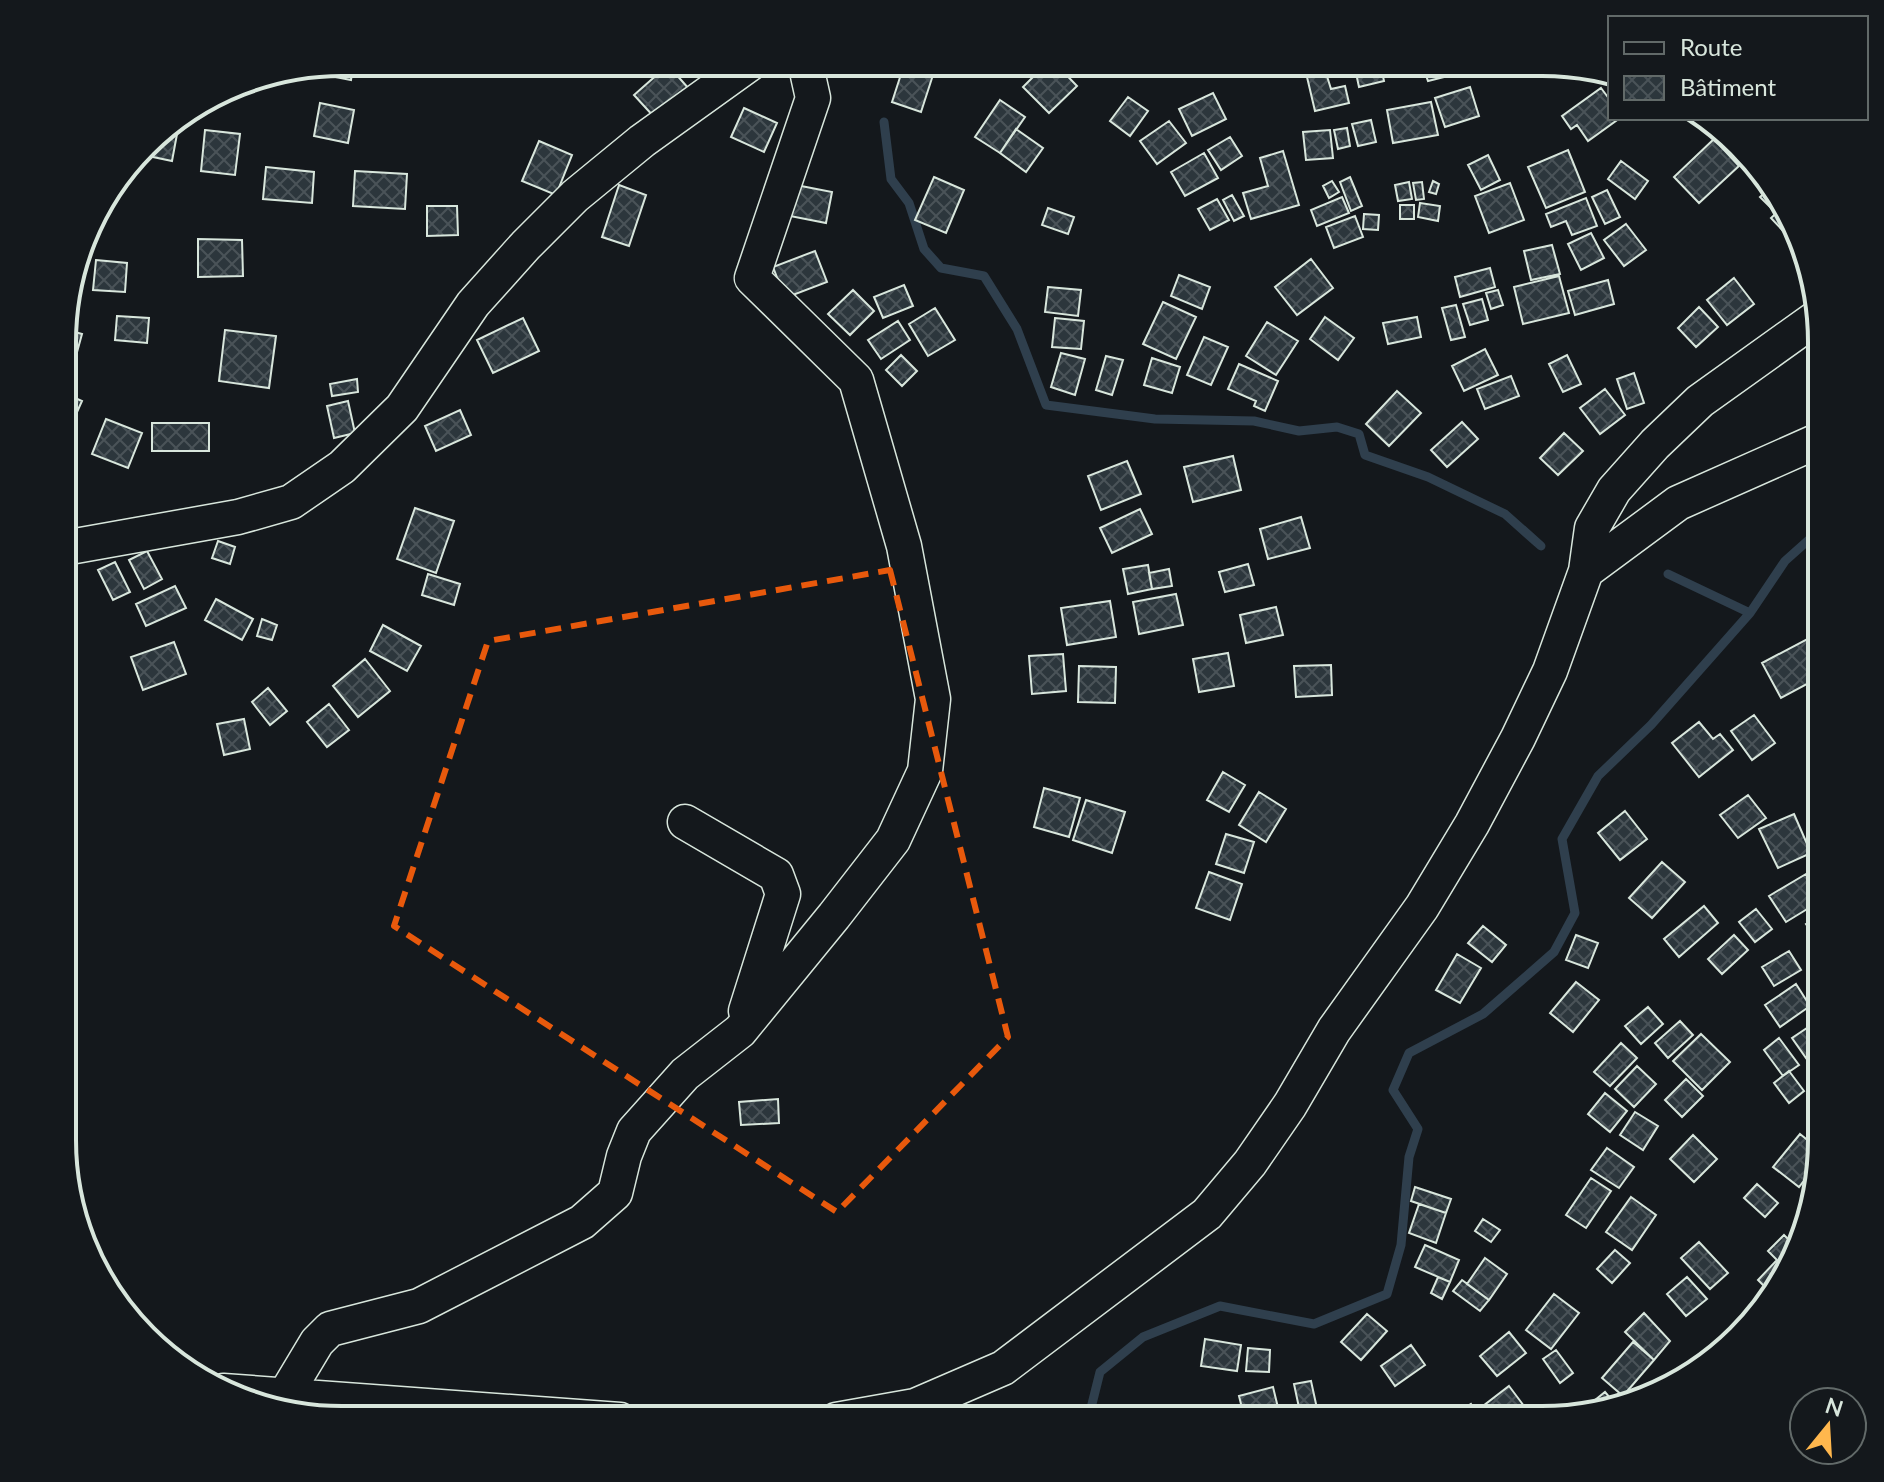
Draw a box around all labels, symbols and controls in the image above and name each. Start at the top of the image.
legend [1608,16,1868,120]
text: Route [1680,32,1742,61]
text: Bâtiment [1680,72,1777,101]
north arrow [1788,1386,1868,1466]
text: N [1822,1391,1847,1422]

